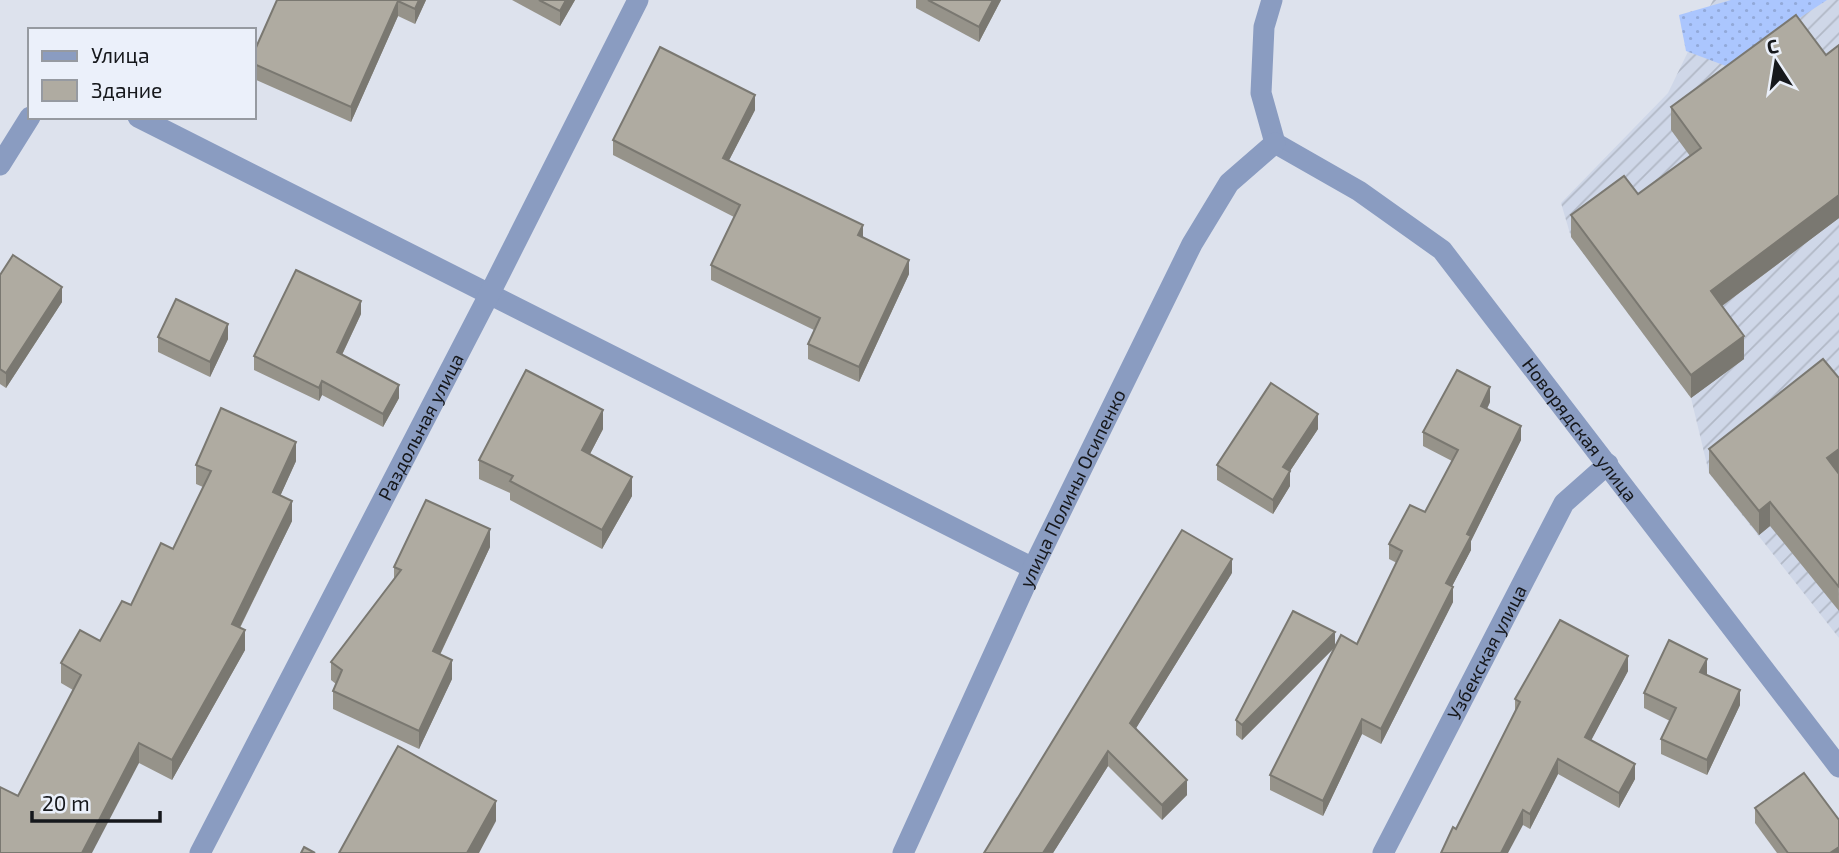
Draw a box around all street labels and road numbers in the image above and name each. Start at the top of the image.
street label: Раздольная улица [373,349,468,504]
street label: Новорядская улица [1518,353,1643,506]
street label: улица Полины Осипенко [1014,385,1130,591]
street label: Узбекская улица [1442,581,1531,723]

